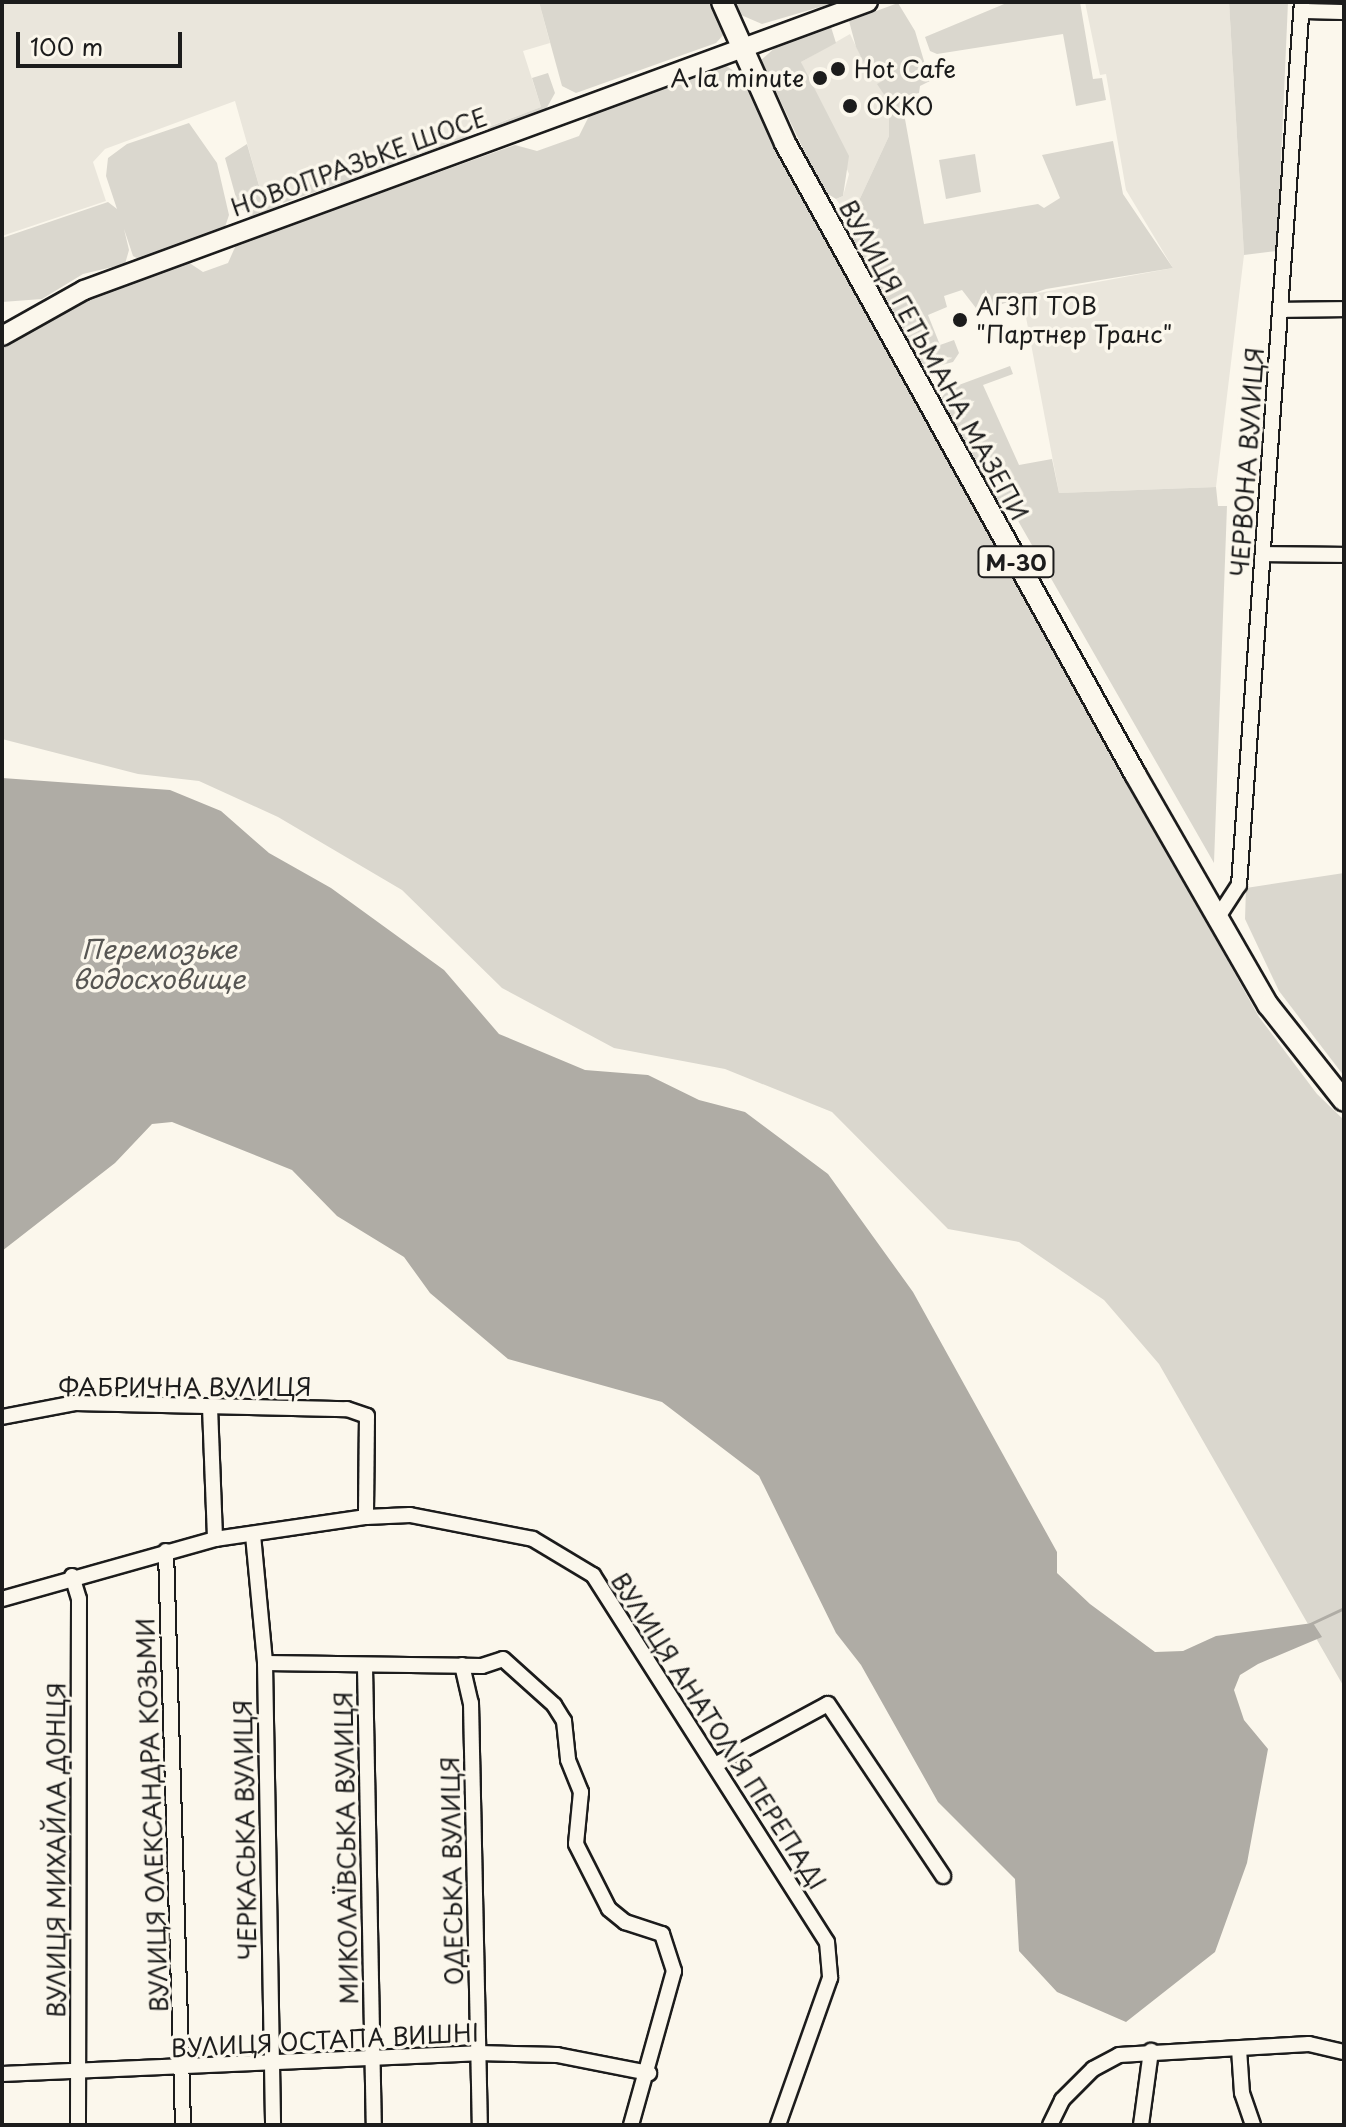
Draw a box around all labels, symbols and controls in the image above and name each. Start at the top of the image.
scale bar [20,16,186,66]
text: 100 m [30,28,103,64]
place label: Hot Cafe [854,55,958,83]
marker: Hot Cafe [829,60,847,78]
place label: A la minute [668,64,804,92]
marker: A la minute [811,69,829,87]
place label: ОККО [866,92,934,120]
marker: ОККО [841,97,859,115]
street label: НОВОПРАЗЬКЕ ШОСЕ [227,102,491,222]
street label: ВУЛИЦЯ ГЕТЬМАНА МАЗЕПИ [833,194,1035,526]
place label: АГЗП ТОВ "Партнер Транс" [976,292,1173,348]
marker: АГЗП ТОВ "Партнер Транс" [951,311,969,329]
street label: ЧЕРВОНА ВУЛИЦЯ [1225,346,1269,578]
road number: М-30 [976,544,1056,580]
water label: Перемозьке водосховище [72,933,246,994]
street label: ФАБРИЧНА ВУЛИЦЯ [59,1373,311,1401]
street label: ВУЛИЦЯ АНАТОЛІЯ ПЕРЕПАДІ [605,1566,833,1896]
street label: ВУЛИЦЯ ОЛЕКСАНДРА КОЗЬМИ [131,1616,173,2014]
street label: ВУЛИЦЯ МИХАЙЛА ДОНЦЯ [42,1680,70,2020]
street label: МИКОЛАЇВСЬКА ВУЛИЦЯ [329,1692,363,2004]
street label: ЧЕРКАСЬКА ВУЛИЦЯ [228,1700,262,1960]
street label: ОДЕСЬКА ВУЛИЦЯ [436,1757,468,1985]
street label: ВУЛИЦЯ ОСТАПА ВИШНІ [169,2017,481,2063]

